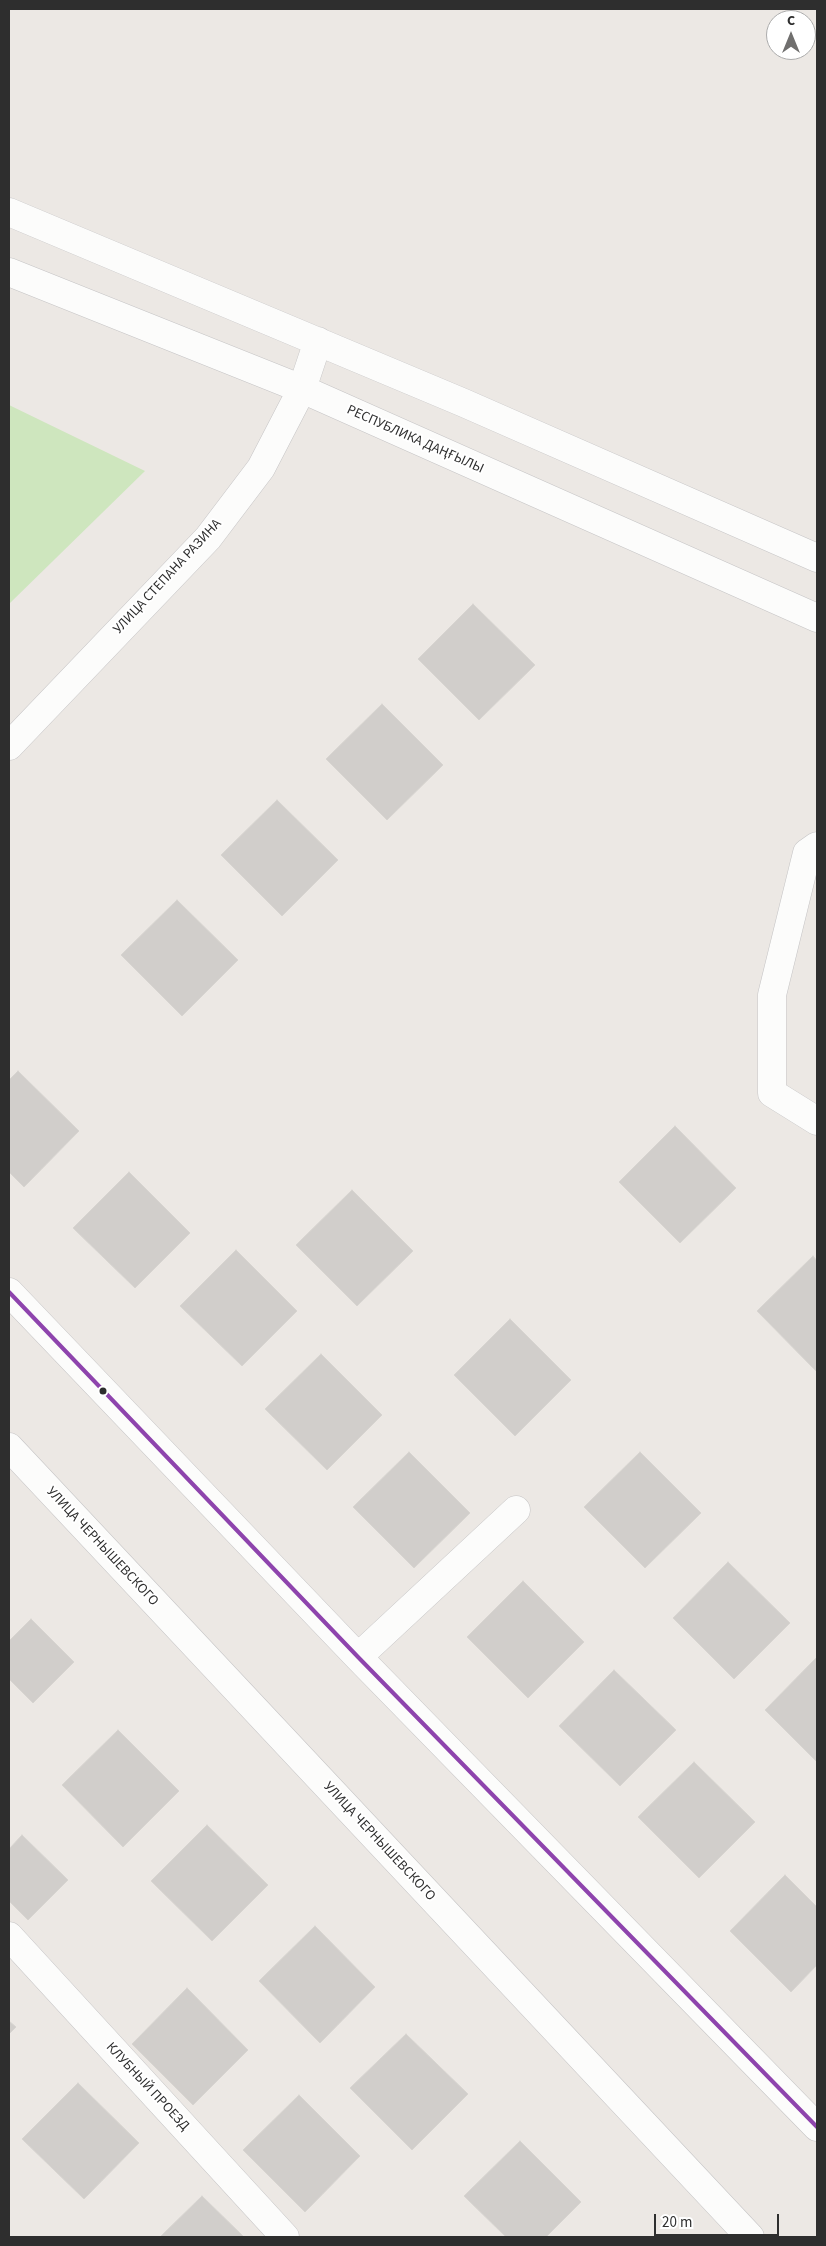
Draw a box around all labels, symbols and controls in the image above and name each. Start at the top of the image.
north arrow [766,10,816,60]
text: С [787,11,795,31]
street label: РЕСПУБЛИКА ДАҢҒЫЛЫ [344,402,486,478]
street label: УЛИЦА СТЕПАНА РАЗИНА [110,516,226,638]
unlabelled marker [98,1386,108,1396]
street label: УЛИЦА ЧЕРНЫШЕВСКОГО [42,1484,162,1610]
street label: УЛИЦА ЧЕРНЫШЕВСКОГО [319,1779,439,1905]
street label: КЛУБНЫЙ ПРОЕЗД [102,2039,192,2135]
scale bar [656,2204,781,2236]
text: 20 m [662,2212,692,2233]

